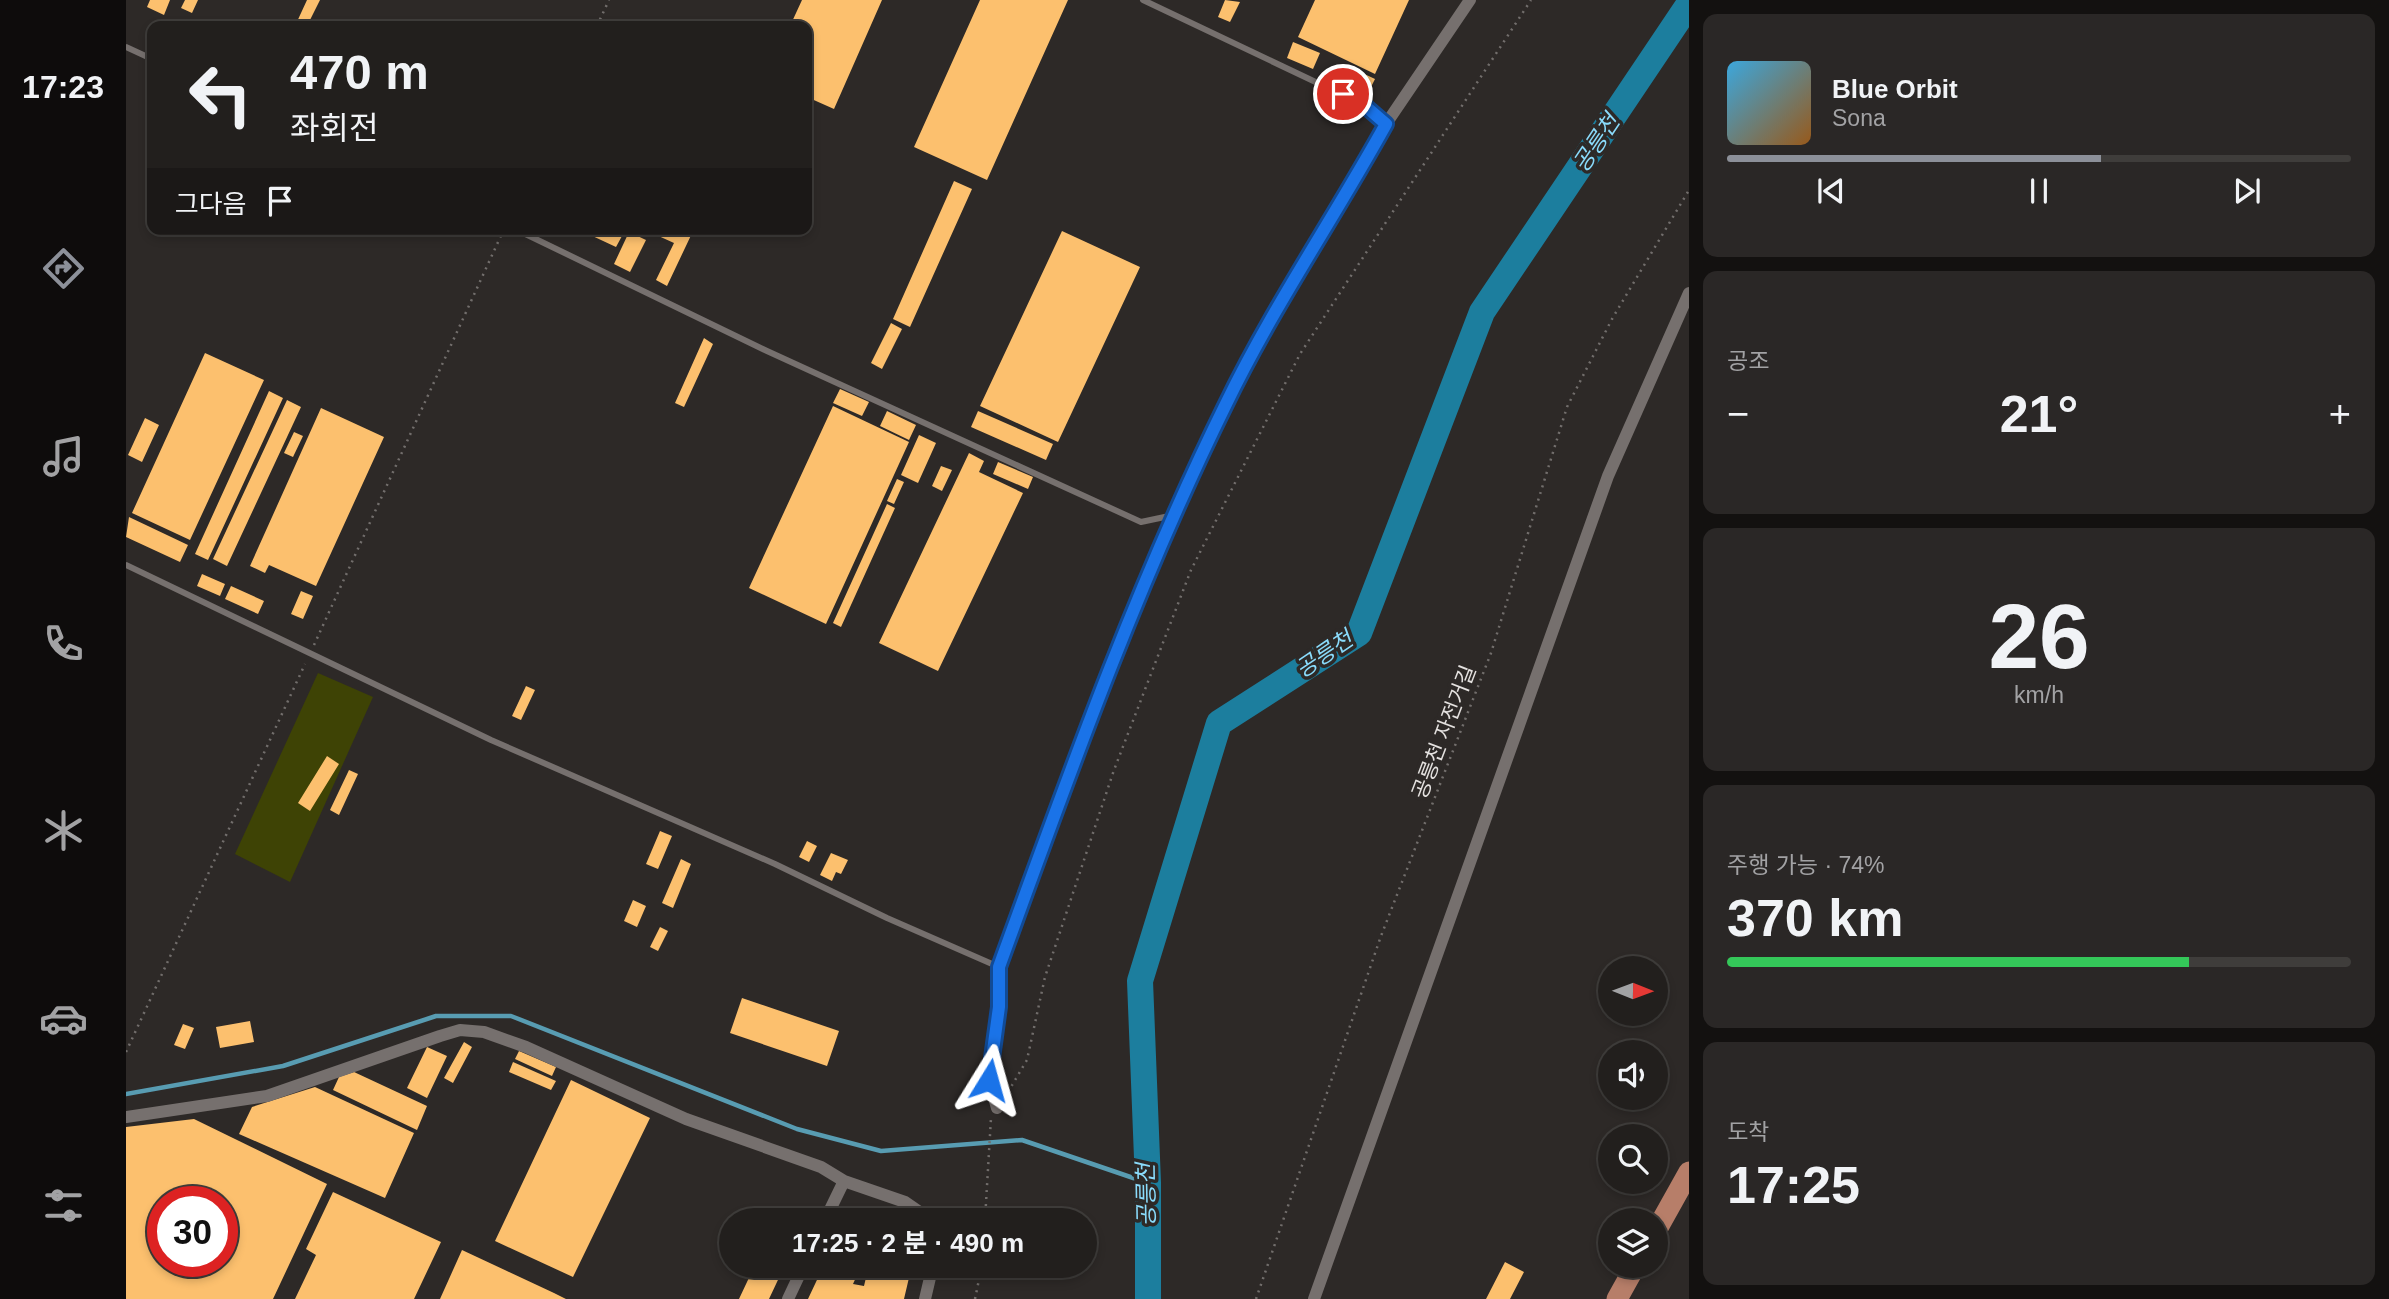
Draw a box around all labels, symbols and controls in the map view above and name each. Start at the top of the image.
text: 470 m [290,45,429,99]
icon: left [175,49,266,140]
pin [1313,64,1373,124]
text: 17:23 [22,69,104,105]
text: Blue Orbit [1832,74,1958,104]
icon: arrive [1324,75,1362,113]
text: Sona [1832,105,1886,131]
water label: 공릉천 [1567,107,1626,177]
text: 좌회전 [290,110,378,146]
icon: previous [1812,172,1850,210]
icon: pause [2020,172,2058,210]
icon: next [2228,172,2266,210]
icon: arrive [261,182,299,220]
text: 그다음 [175,189,247,219]
icon: directions [39,244,88,293]
text: 공조 [1727,348,1769,374]
text: 21° [2000,385,2078,443]
text: − [1727,393,1749,435]
text: + [2329,393,2351,435]
icon: music [39,432,88,481]
text: 26 [1988,586,2090,687]
icon: phone [39,619,88,668]
water label: 공릉천 [1290,624,1360,683]
street label: 공릉천 자전거길 [1408,662,1480,802]
text: km/h [2014,682,2064,708]
icon: climate [39,806,88,855]
text: 주행 가능 · 74% [1727,852,1885,878]
text: 370 km [1727,889,1903,947]
north arrow [1598,956,1668,1026]
map controls [1598,956,1668,1278]
icon: car [39,994,88,1043]
button: sound [1598,1040,1668,1110]
position arrow [952,1043,1026,1117]
text: 도착 [1727,1119,1769,1145]
button: search [1598,1124,1668,1194]
text: 17:25 [1727,1156,1860,1214]
water label: 공릉천 [1132,1160,1160,1227]
icon: filters [39,1181,88,1230]
speed limit sign: 30 [147,1186,238,1277]
button: layers [1598,1208,1668,1278]
text: 17:25 · 2 분 · 490 m [792,1228,1024,1258]

